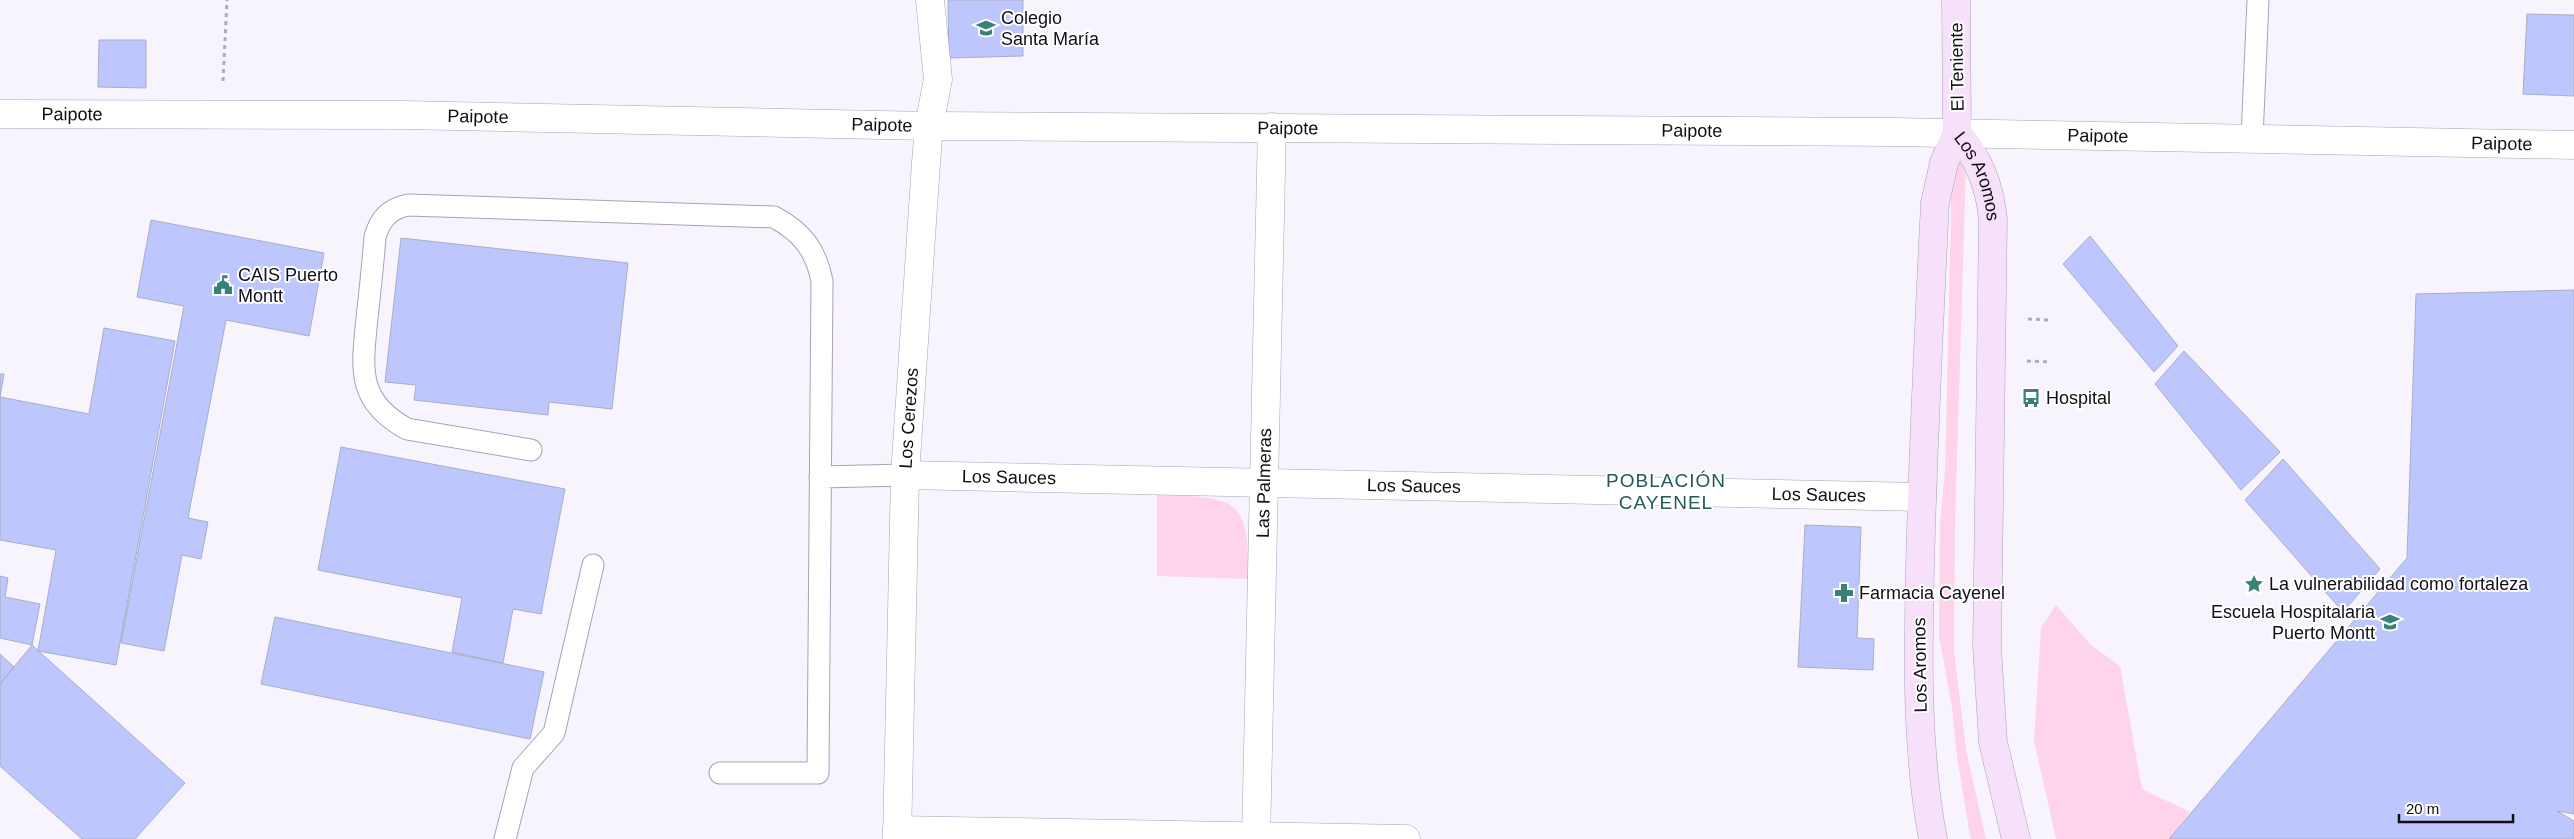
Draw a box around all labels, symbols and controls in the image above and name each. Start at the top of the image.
place label: Colegio Santa María [1001,8,1100,49]
school or university icon: Colegio Santa María [975,17,997,39]
street label: El Teniente [1946,22,1968,112]
street label: Paipote [41,104,103,124]
street label: Paipote [447,106,509,127]
street label: Paipote [851,114,913,136]
street label: Paipote [1257,118,1318,138]
street label: Paipote [1661,121,1722,141]
street label: Paipote [2067,125,2129,146]
street label: Los Aromos [1950,128,2003,222]
street label: Paipote [2471,133,2532,154]
place label: CAIS Puerto Montt [238,265,338,306]
public building icon: CAIS Puerto Montt [212,274,234,296]
street label: Los Cerezos [895,367,922,469]
bus stop icon: Hospital [2020,387,2042,409]
place label: Hospital [2046,388,2111,408]
street label: Las Palmeras [1253,428,1275,538]
street label: Los Sauces [962,466,1056,488]
district label: POBLACIÓN CAYENEL [1606,470,1726,513]
street label: Los Sauces [1367,475,1461,497]
street label: Los Sauces [1772,484,1866,506]
place icon: La vulnerabilidad como fortaleza [2243,573,2265,595]
place label: La vulnerabilidad como fortaleza [2269,574,2529,594]
pharmacy icon: Farmacia Cayenel [1833,582,1855,604]
place label: Farmacia Cayenel [1859,583,2005,603]
place label: Escuela Hospitalaria Puerto Montt [2211,602,2376,643]
school or university icon: Escuela Hospitalaria Puerto Montt [2379,611,2401,633]
street label: Los Aromos [1909,617,1931,713]
scale bar [2399,792,2513,824]
text: 20 m [2406,800,2439,817]

